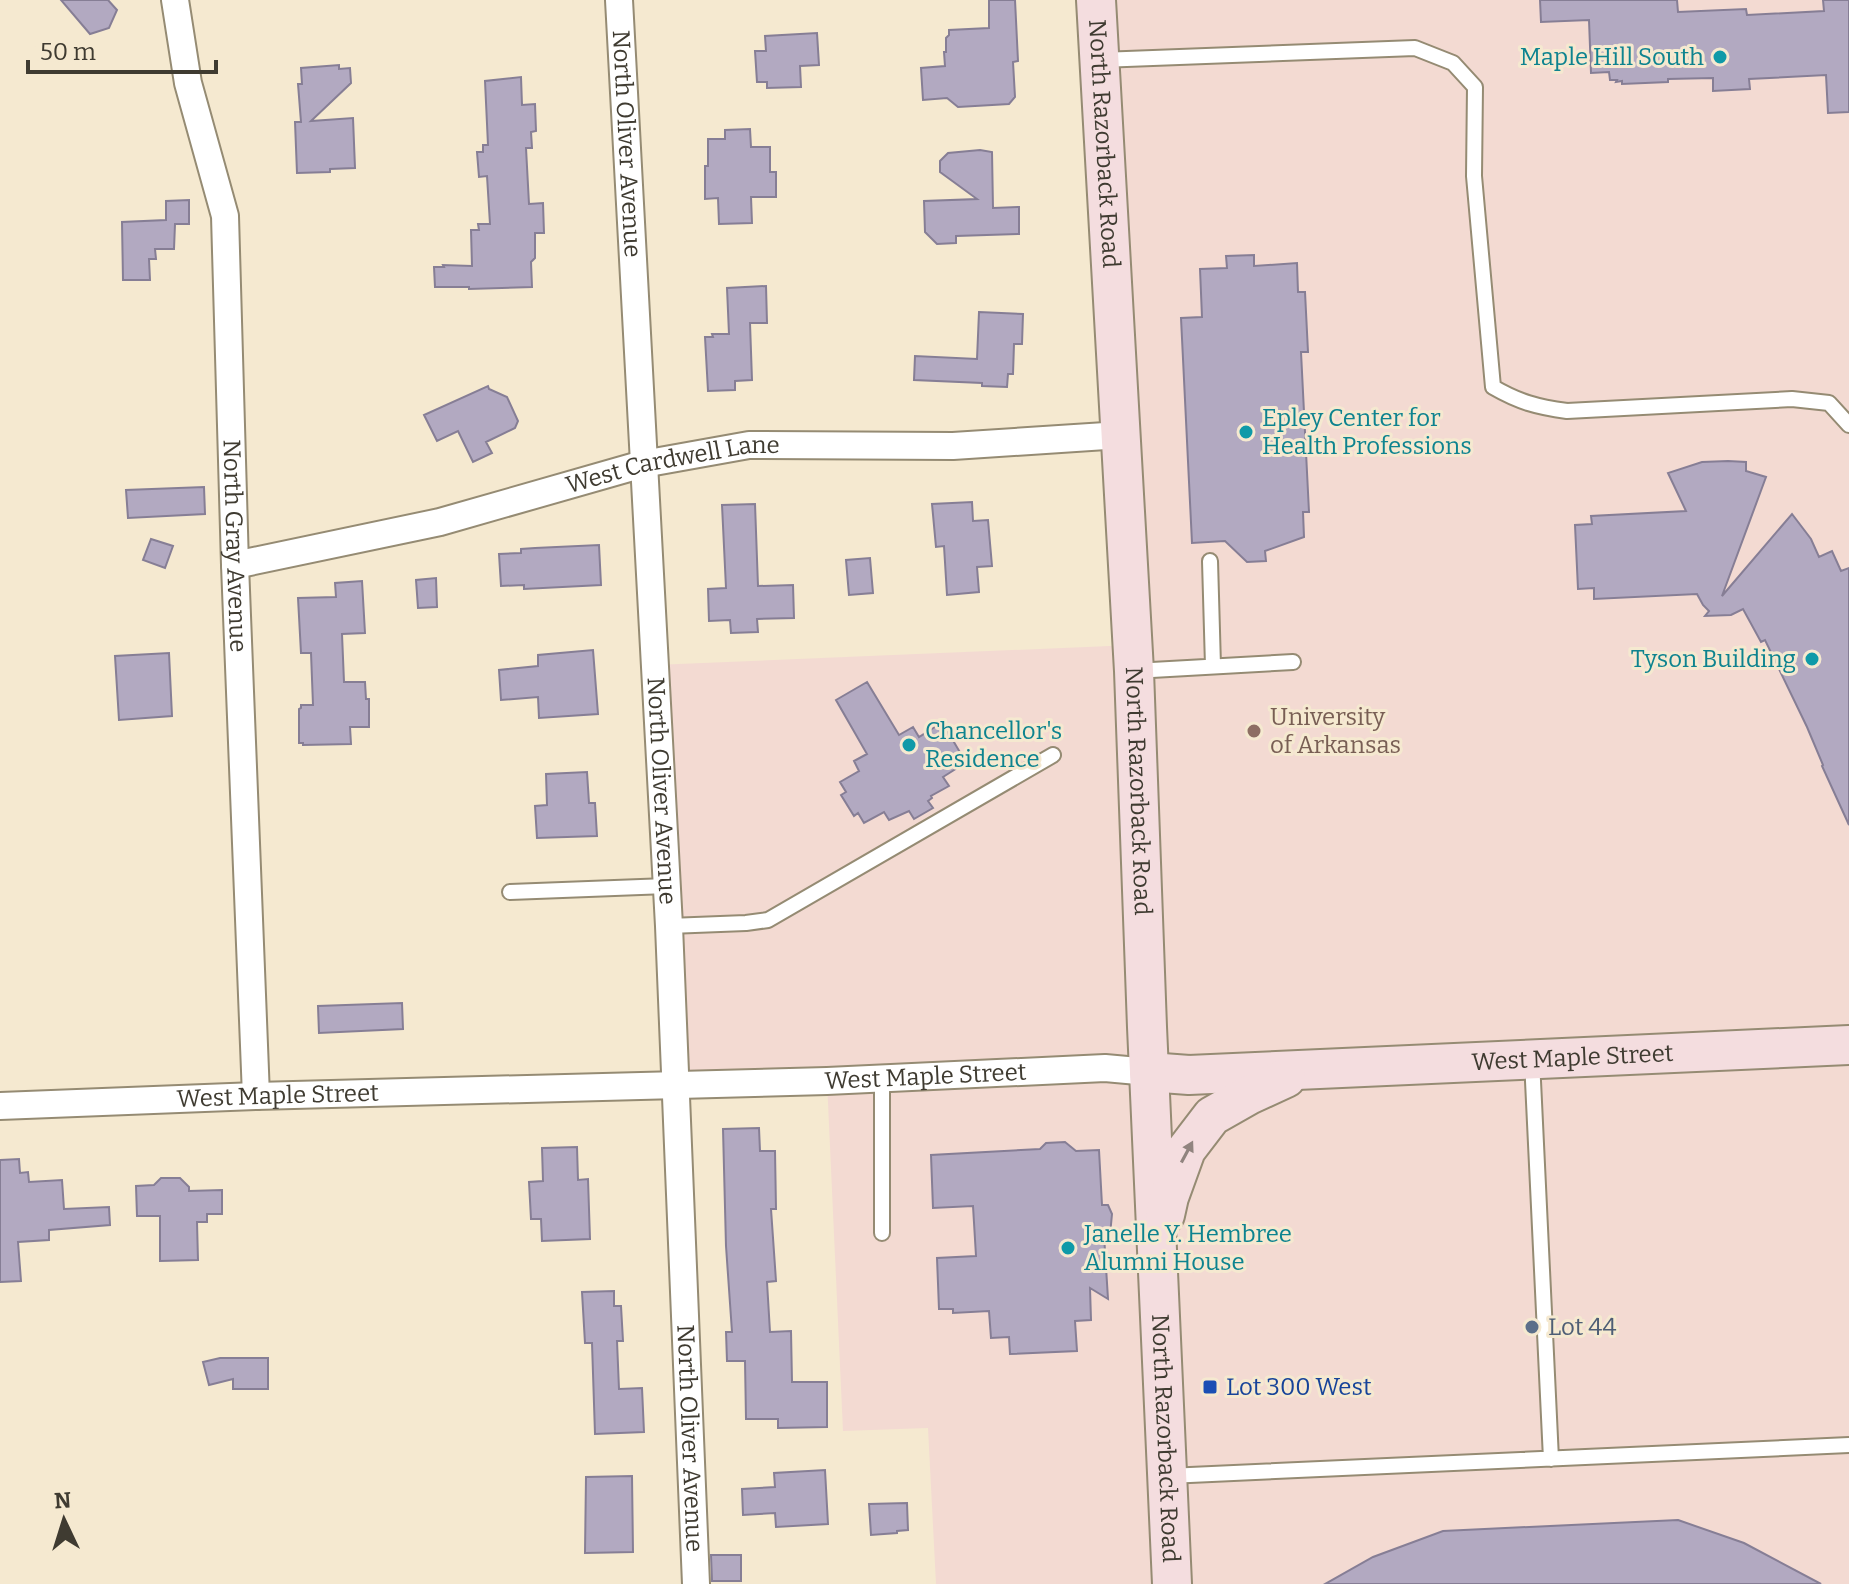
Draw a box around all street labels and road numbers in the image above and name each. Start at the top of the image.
street label: North Razorback Road [1083,19,1125,269]
street label: North Oliver Avenue [607,29,647,258]
street label: West Cardwell Lane [563,431,780,499]
street label: North Gray Avenue [217,439,252,653]
street label: North Razorback Road [1120,666,1157,916]
street label: North Oliver Avenue [642,676,682,905]
street label: West Maple Street [1471,1039,1674,1076]
street label: West Maple Street [824,1058,1027,1095]
street label: West Maple Street [176,1079,379,1113]
street label: North Razorback Road [1146,1313,1185,1563]
street label: North Oliver Avenue [671,1324,709,1553]

